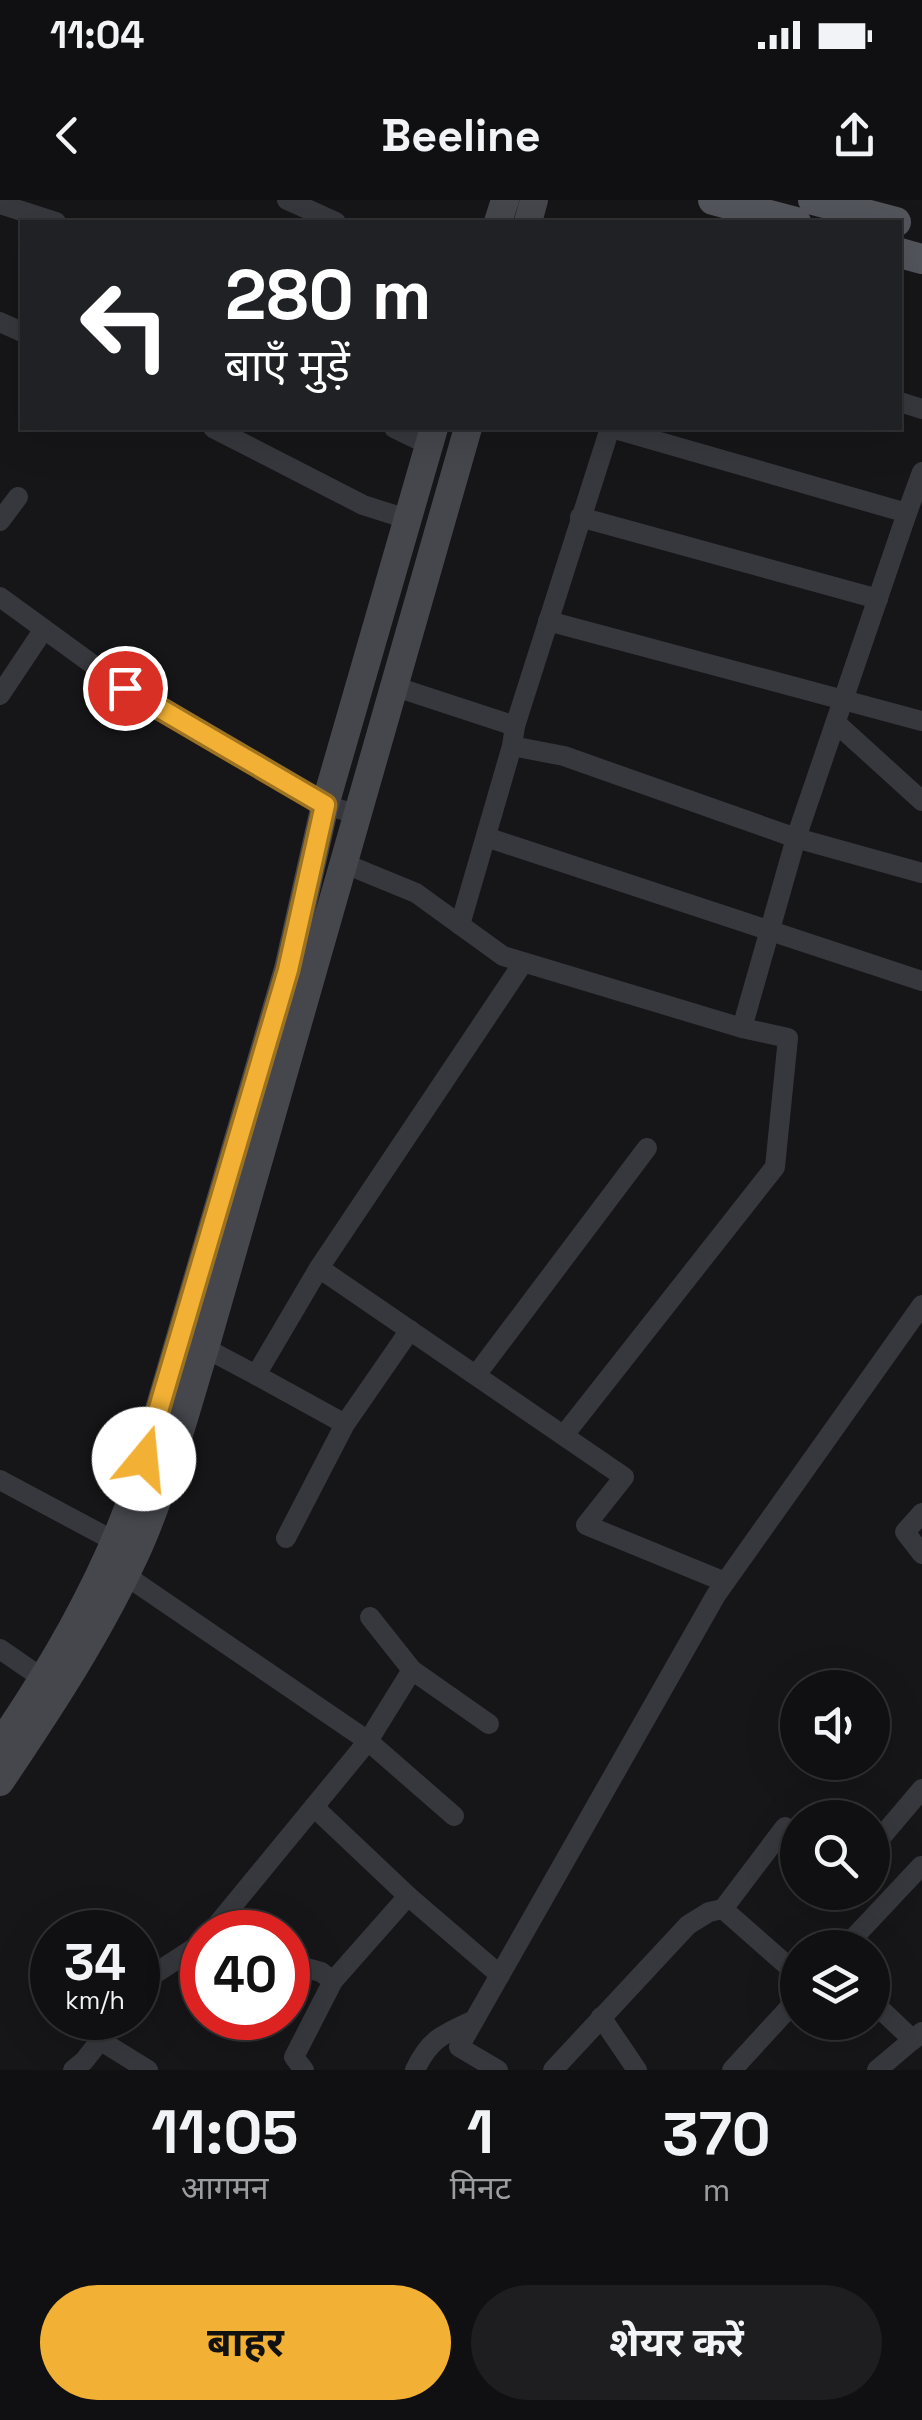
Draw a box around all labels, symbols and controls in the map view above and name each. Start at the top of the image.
text: 11:04 [50,11,144,59]
text: Beeline [381,107,541,164]
icon: back [40,108,95,163]
icon: share [827,108,882,163]
text: 280 m [225,250,432,339]
icon: left [60,260,190,390]
text: बाएँ मुड़ें [225,337,350,394]
pin [83,646,168,731]
icon: arrive [98,661,153,716]
position arrow [92,1407,196,1511]
map controls [780,1670,890,2040]
button: sound [780,1670,890,1780]
button: search [780,1800,890,1910]
speed limit sign: 40 [180,1910,310,2040]
button: layers [780,1930,890,2040]
text: 34 [64,1931,126,1995]
text: km/h [65,1984,125,2016]
text: 11:05 [151,2094,298,2171]
text: 1 [467,2094,494,2171]
text: 370 [662,2096,771,2173]
text: आगमन [181,2168,269,2208]
text: मिनट [450,2168,511,2208]
text: m [703,2170,730,2210]
button: बाहर [40,2285,451,2400]
button: शेयर करें [471,2285,882,2400]

